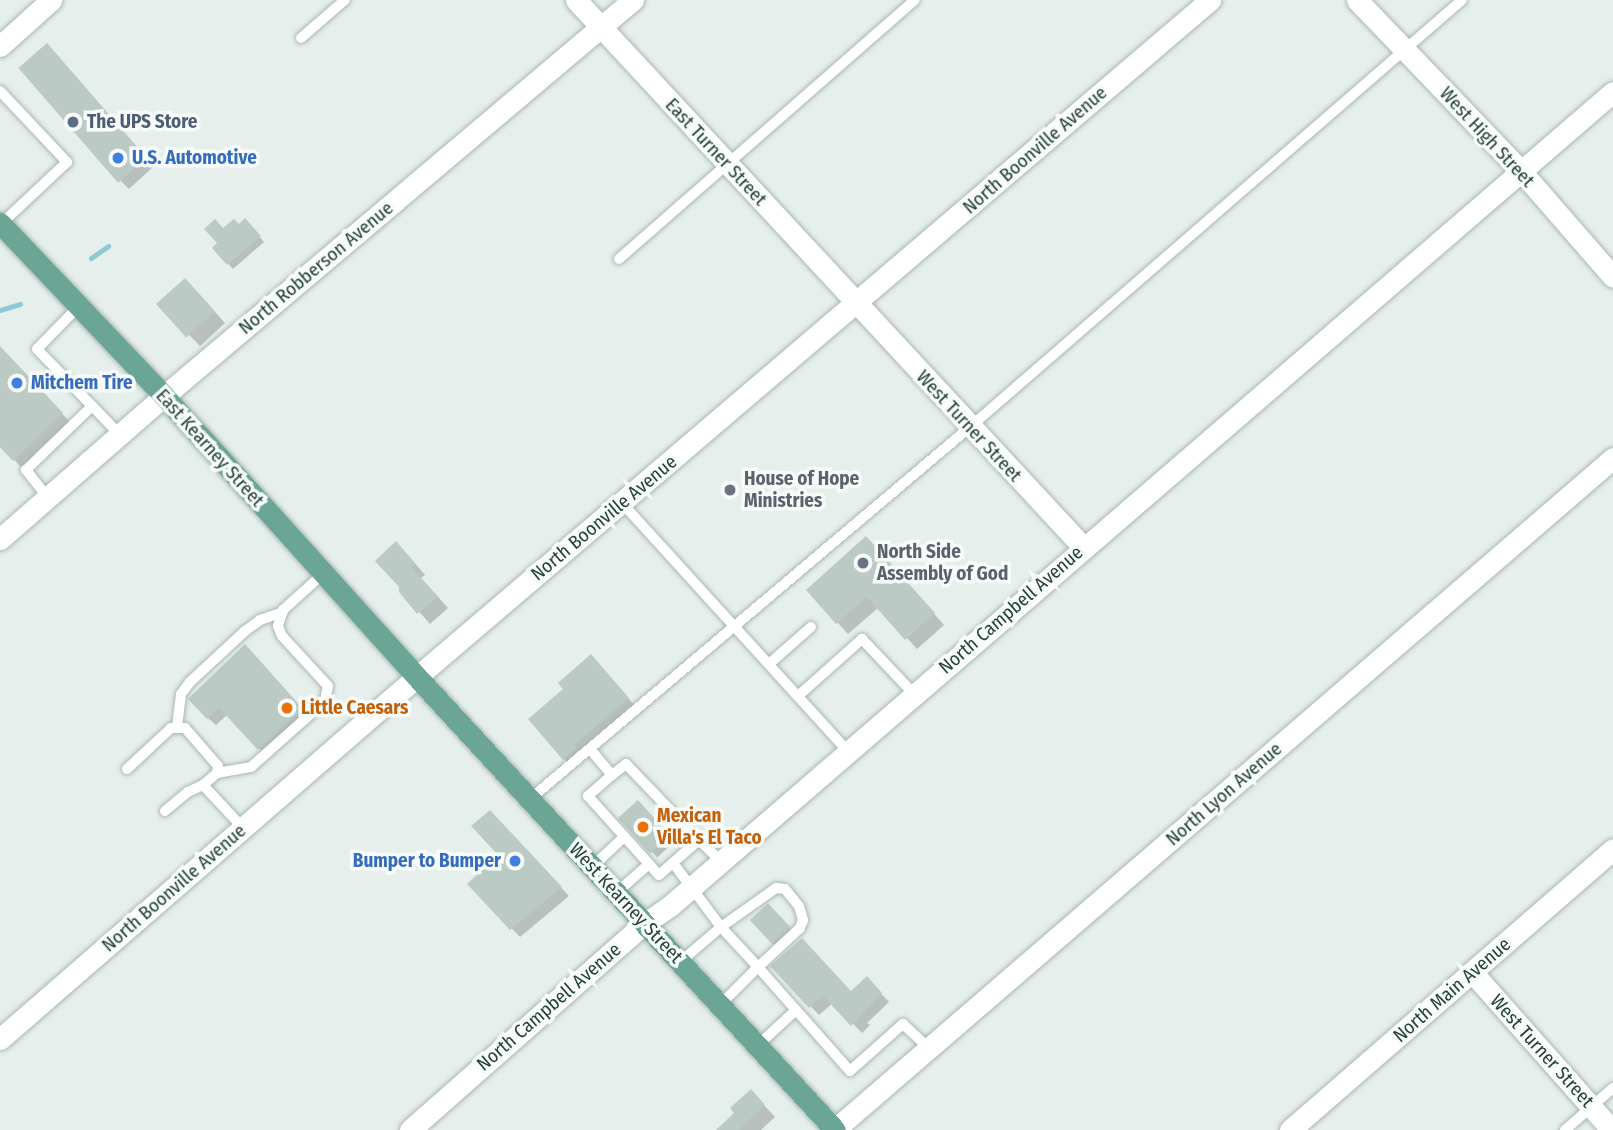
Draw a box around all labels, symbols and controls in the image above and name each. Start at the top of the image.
street label: North Boonville Avenue [958,81,1112,219]
street label: West High Street [1435,82,1539,192]
street label: East Turner Street [660,94,772,210]
place label: The UPS Store [87,111,197,133]
marker: The UPS Store [65,114,81,130]
place label: U.S. Automotive [132,147,257,169]
marker: U.S. Automotive [110,150,126,166]
street label: North Robberson Avenue [234,197,398,339]
street label: West Turner Street [912,366,1026,486]
place label: Mitchem Tire [31,372,133,394]
marker: Mitchem Tire [9,375,25,391]
street label: East Kearney Street [151,384,269,512]
street label: North Boonville Avenue [526,450,682,586]
place label: House of Hope Ministries [744,468,859,512]
marker: House of Hope Ministries [722,482,738,498]
place label: North Side Assembly of God [877,541,1008,585]
street label: North Campbell Avenue [934,541,1088,679]
marker: North Side Assembly of God [855,555,871,571]
place label: Little Caesars [301,697,408,719]
marker: Little Caesars [279,700,295,716]
street label: North Lyon Avenue [1161,738,1287,850]
place label: Mexican Villa's El Taco [657,805,762,849]
street label: North Boonville Avenue [97,819,251,957]
marker: Mexican Villa's El Taco [635,819,651,835]
street label: West Kearney Street [564,838,688,968]
place label: Bumper to Bumper [353,850,501,872]
marker: Bumper to Bumper [507,853,523,869]
street label: North Main Avenue [1389,933,1515,1047]
street label: North Campbell Avenue [472,938,626,1076]
street label: West Turner Street [1485,990,1599,1112]

